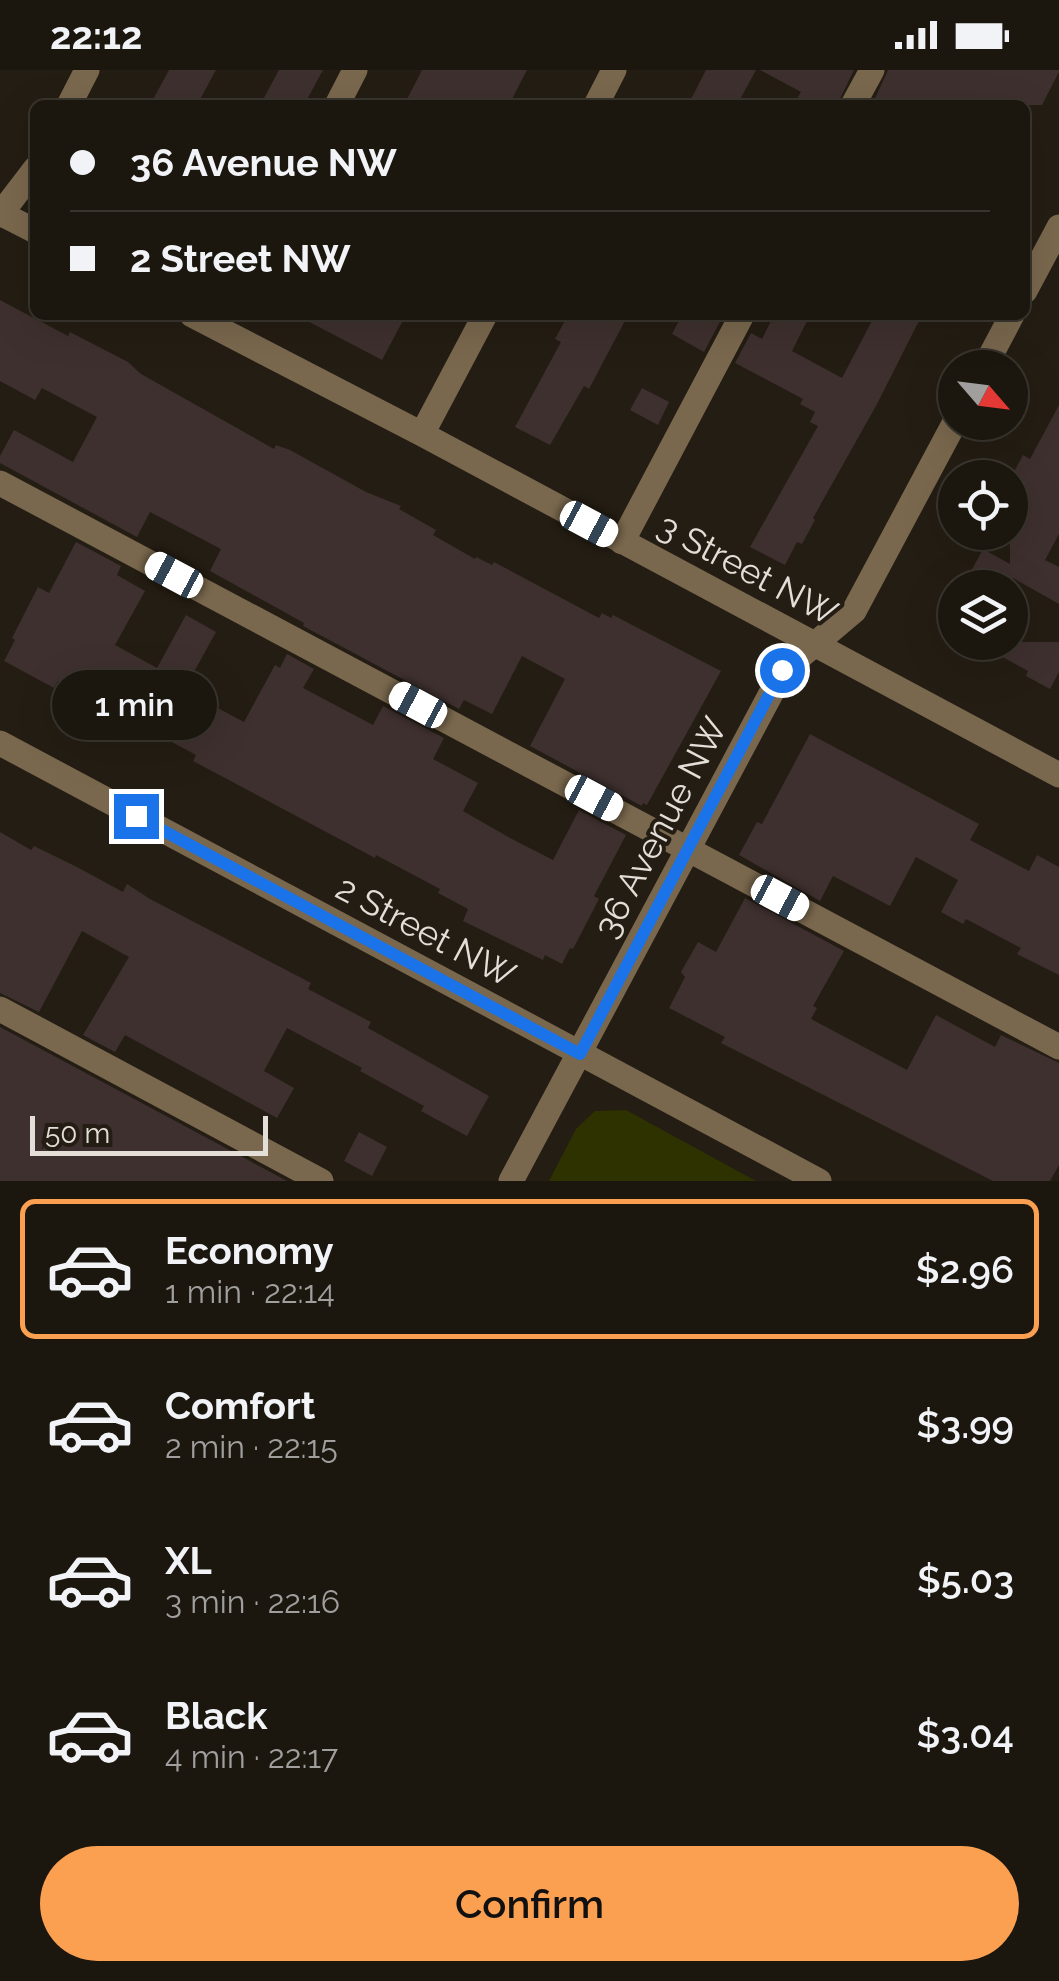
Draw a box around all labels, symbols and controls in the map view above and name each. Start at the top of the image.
text: 22:12 [50,13,142,58]
text: 36 Avenue NW [130,140,397,185]
text: 2 Street NW [130,236,350,281]
north arrow [938,350,1028,440]
map controls [938,350,1028,660]
button: locate [938,460,1028,550]
car [555,497,623,551]
street label: 3 Street NW [651,505,845,634]
car [140,548,208,602]
button: layers [938,570,1028,660]
route start [760,648,805,693]
callout: 1 min [54,671,218,741]
car [384,678,452,732]
text: 1 min [95,686,174,723]
street label: 36 Avenue NW [585,710,735,944]
car [560,771,628,825]
route end [114,794,159,839]
street label: 2 Street NW [330,867,523,995]
car [746,871,814,925]
scale bar [30,1111,268,1156]
text: 50 m [45,1117,110,1150]
icon: car [45,1224,135,1314]
text: Economy [165,1228,334,1273]
text: $2.96 [916,1247,1014,1292]
text: 1 min · 22:14 [165,1273,335,1310]
icon: car [45,1379,135,1469]
text: Comfort [165,1383,315,1428]
text: $3.99 [917,1402,1014,1447]
text: 2 min · 22:15 [165,1428,338,1465]
icon: car [45,1534,135,1624]
text: XL [165,1538,212,1583]
text: $5.03 [917,1557,1014,1602]
text: 3 min · 22:16 [165,1583,340,1620]
icon: car [45,1689,135,1779]
text: Black [165,1693,267,1738]
text: $3.04 [917,1712,1014,1757]
text: 4 min · 22:17 [165,1738,338,1775]
button: Confirm [40,1846,1019,1961]

